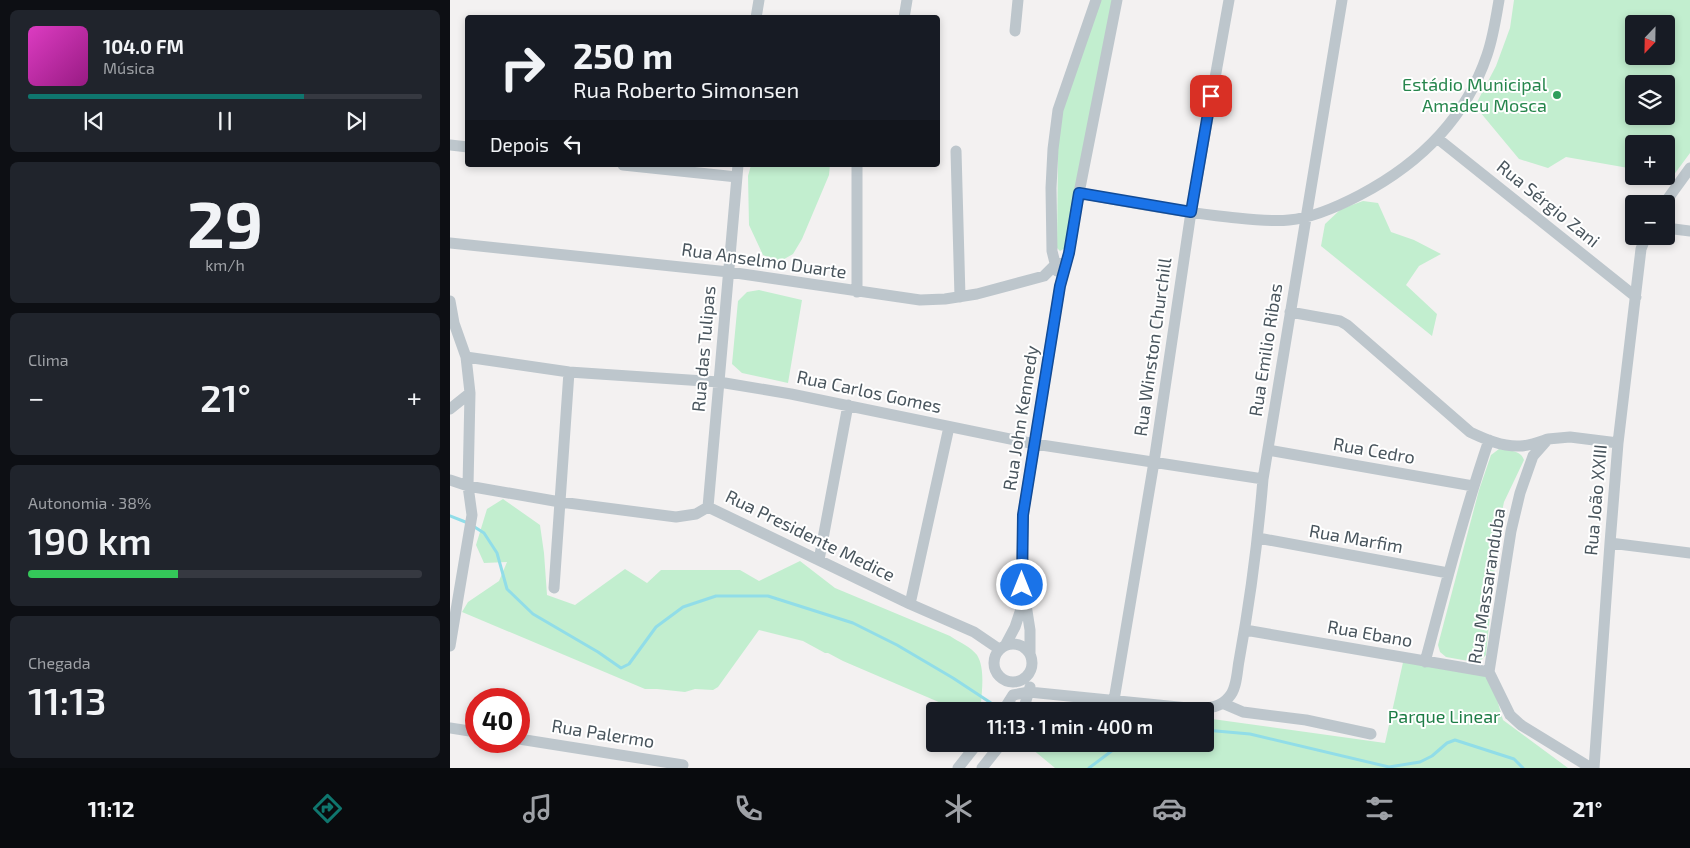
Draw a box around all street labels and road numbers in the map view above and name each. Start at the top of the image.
street label: Rua Sérgio Zani [1493,155,1604,251]
street label: Rua Anselmo Duarte [680,238,848,282]
street label: Rua Winston Churchill [1129,256,1176,438]
street label: Rua Emilio Ribas [1244,282,1286,418]
street label: Rua das Tulipas [687,285,719,413]
street label: Rua John Kennedy [998,343,1042,492]
street label: Rua Carlos Gomes [795,365,944,417]
street label: Rua Cedro [1332,432,1417,468]
street label: Rua João XXIII [1579,443,1611,556]
street label: Rua Presidente Medice [722,485,899,586]
street label: Rua Massaranduba [1463,506,1509,665]
street label: Rua Marfim [1308,519,1405,557]
street label: Rua Ebano [1326,615,1415,651]
street label: Rua Palermo [550,714,656,752]

